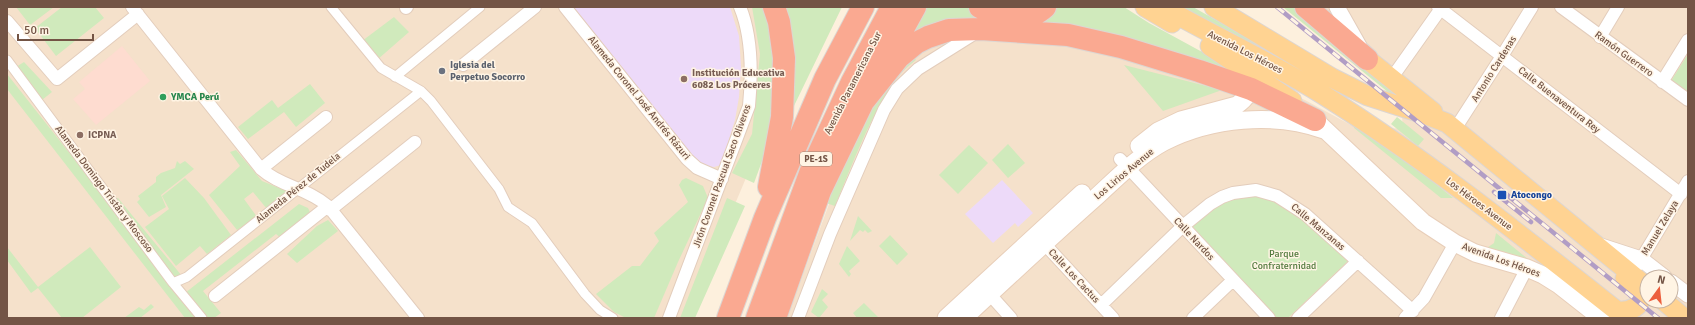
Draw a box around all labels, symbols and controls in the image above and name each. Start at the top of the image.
scale bar [18,16,93,42]
text: 50 m [24,23,49,38]
street label: Avenida Los Héroes [1205,28,1285,76]
street label: Avenida Panamericana Sur [822,29,884,136]
street label: Ramón Guerrero [1592,29,1656,79]
street label: Antonio Cardenas [1469,33,1519,104]
street label: Alameda Coronel José Andrés Rázuri [585,34,693,162]
place label: Iglesia del Perpetuo Socorro [450,59,525,83]
street label: Calle Buenaventura Rey [1516,64,1603,136]
marker: Iglesia del Perpetuo Socorro [437,66,447,76]
place label: Institución Educativa 6082 Los Próceres [692,67,785,91]
marker: Institución Educativa 6082 Los Próceres [679,74,689,84]
place label: YMCA Perú [170,91,220,103]
marker: YMCA Perú [158,92,168,102]
street label: Jirón Coronel Pascual Saco Oliveros [690,102,754,249]
street label: Alameda Domingo Tristán y Moscoso [52,123,156,255]
place label: ICPNA [88,129,117,141]
marker: ICPNA [75,130,85,140]
street label: Los Lirios Avenue [1092,146,1156,202]
street label: Alameda Pérez de Tudela [253,150,343,226]
road number: PE-1S [800,152,832,166]
street label: Los Héroes Avenue [1443,175,1515,233]
marker: Atocongo [1496,189,1508,201]
place label: Atocongo [1511,189,1552,201]
street label: Manuel Zelaya [1639,198,1681,258]
street label: Calle Manzanas [1288,201,1348,254]
street label: Calle Nardos [1171,215,1217,263]
street label: Avenida Los Héroes [1460,240,1542,280]
street label: Calle Los Cactus [1046,246,1103,306]
park label: Parque Confraternidad [1252,248,1316,272]
north arrow [1639,269,1679,309]
text: N [1656,273,1667,287]

